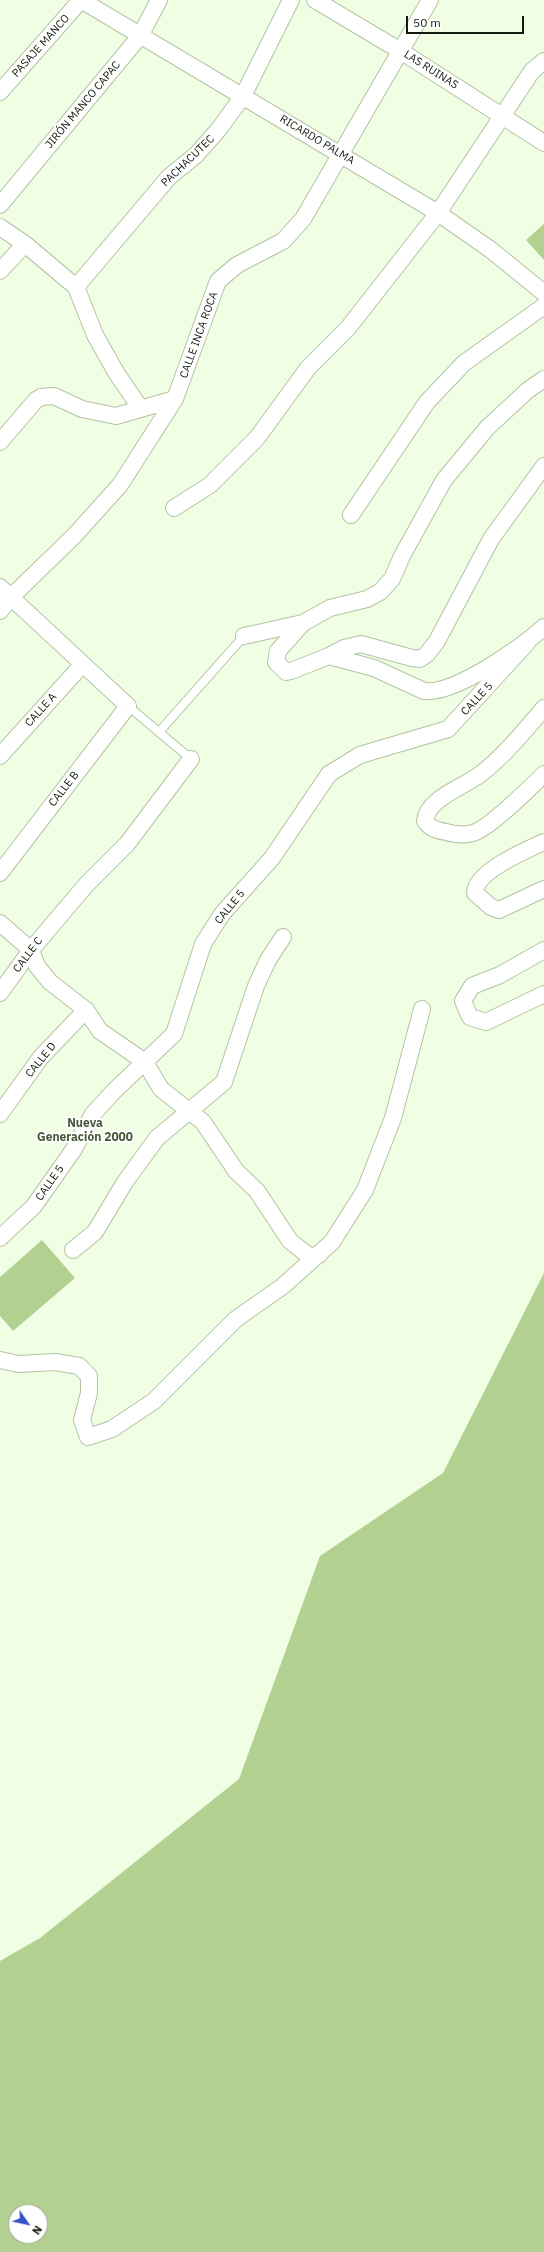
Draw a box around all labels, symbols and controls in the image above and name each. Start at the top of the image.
scale bar [408,8,526,34]
street label: PASAJE MANCO [9,12,73,80]
text: 50 m [413,15,441,30]
street label: LAS RUINAS [401,48,461,92]
street label: JIRÓN MANCO CAPAC [43,59,123,151]
street label: RICARDO PALMA [277,112,357,168]
street label: PACHACUTEC [159,133,217,189]
street label: CALLE INCA ROCA [177,290,221,380]
street label: CALLE 5 [458,680,496,718]
street label: CALLE A [22,690,60,730]
street label: CALLE B [46,769,82,809]
street label: CALLE 5 [212,887,248,927]
street label: CALLE C [10,935,46,975]
street label: CALLE D [23,1040,59,1080]
district label: Nueva Generación 2000 [37,1117,133,1145]
street label: CALLE 5 [33,1163,67,1203]
north arrow [8,2204,48,2244]
text: N [29,2223,45,2237]

